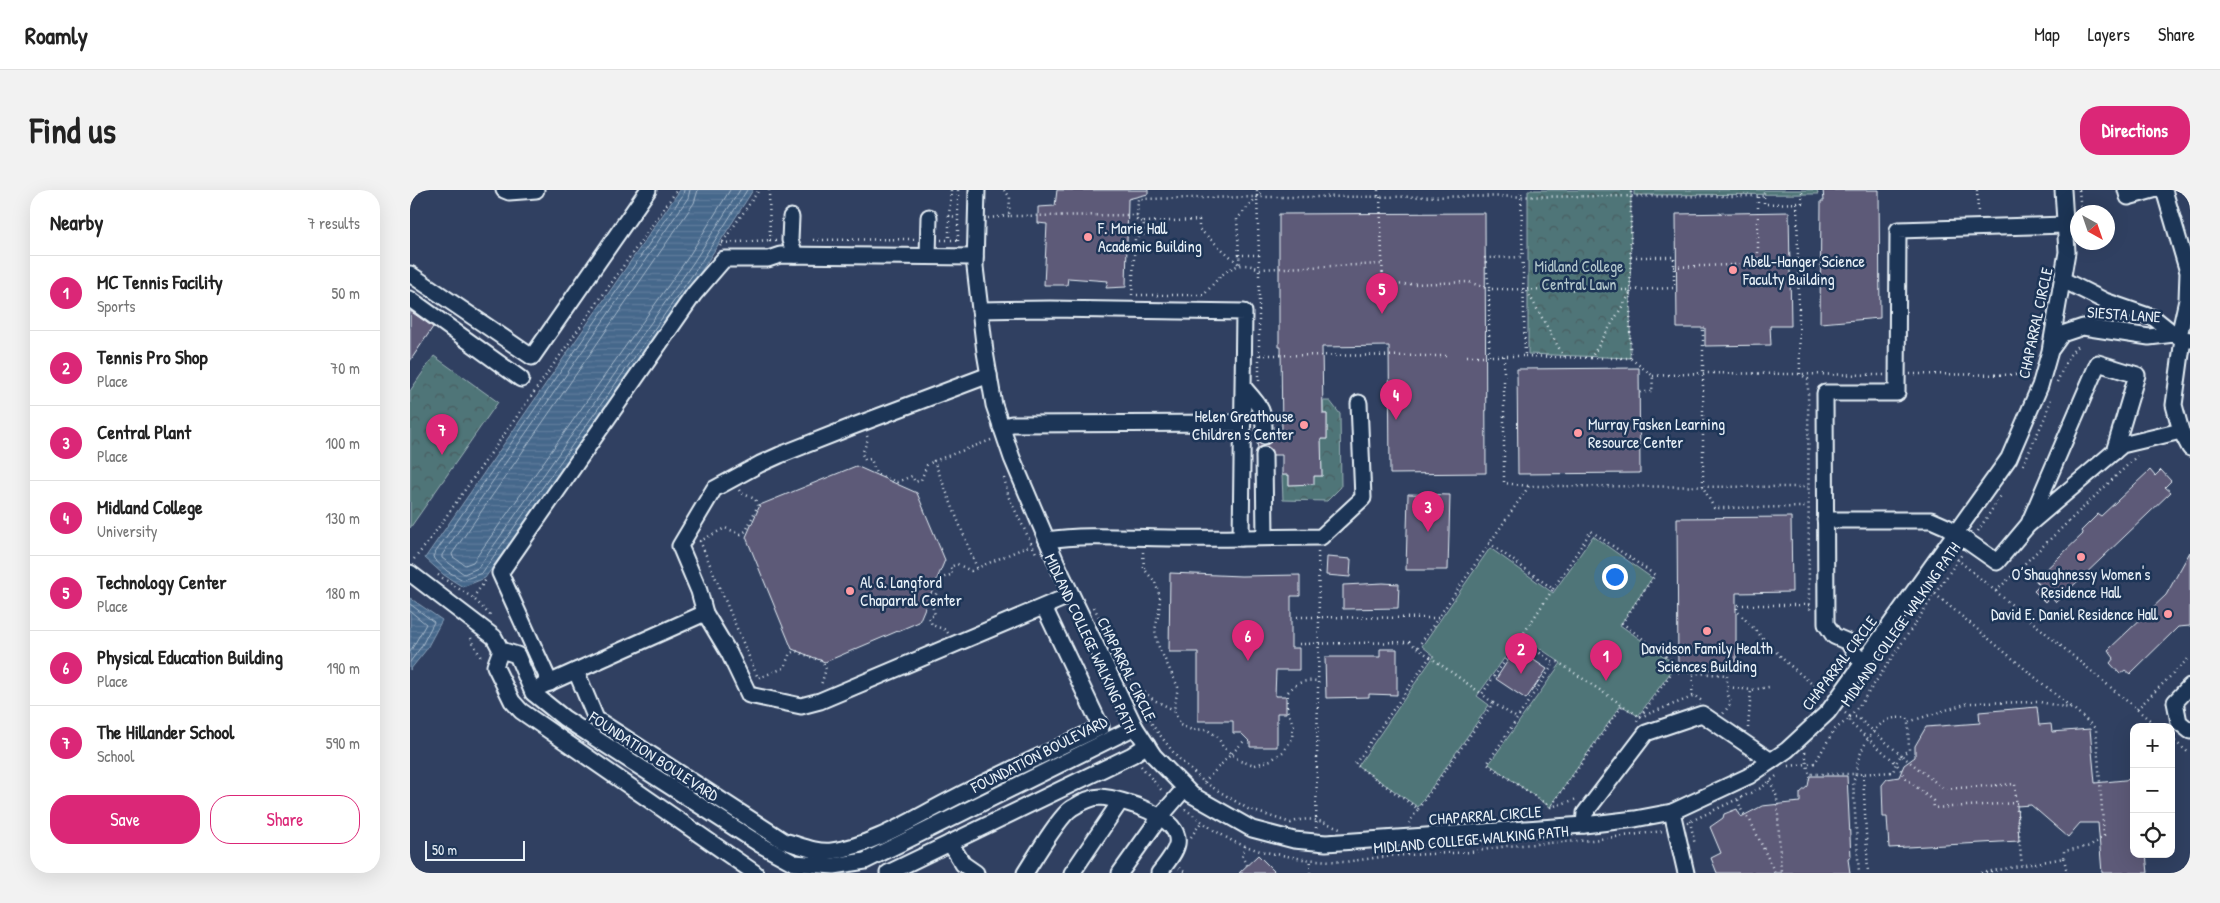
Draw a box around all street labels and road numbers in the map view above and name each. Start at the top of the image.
street label: CHAPARRAL CIRCLE [2012,265,2058,381]
street label: SIESTA LANE [2086,300,2162,328]
street label: MIDLAND COLLEGE WALKING PATH [1835,538,1965,710]
street label: MIDLAND COLLEGE WALKING PATH [1040,550,1142,736]
street label: CHAPARRAL CIRCLE [1796,611,1882,715]
street label: CHAPARRAL CIRCLE [1092,613,1162,725]
street label: FOUNDATION BOULEVARD [584,705,723,806]
street label: FOUNDATION BOULEVARD [966,710,1111,798]
street label: CHAPARRAL CIRCLE [1428,800,1542,830]
street label: MIDLAND COLLEGE WALKING PATH [1373,820,1569,858]

